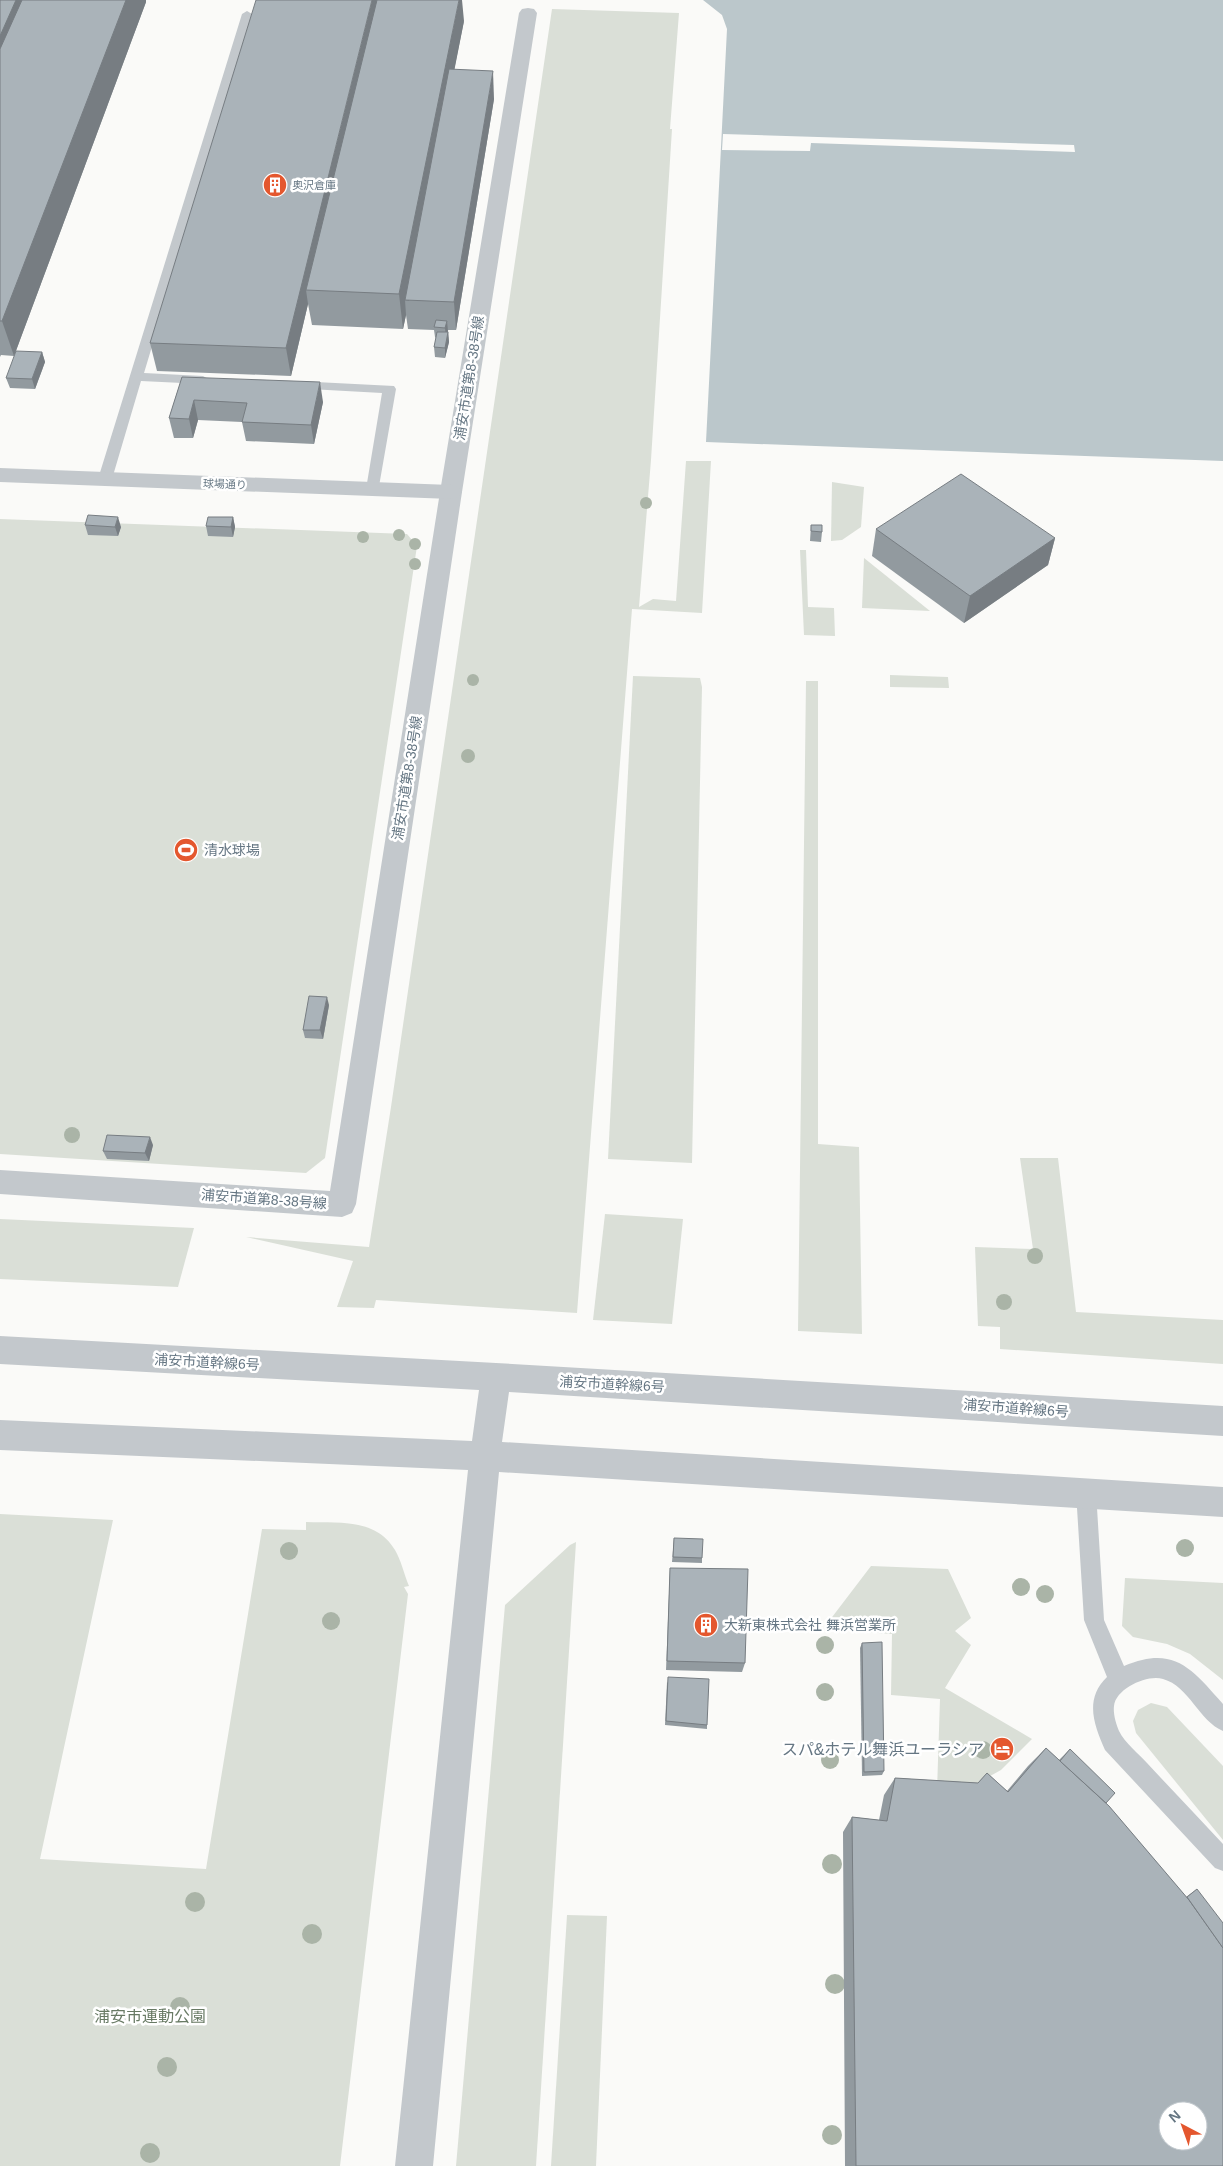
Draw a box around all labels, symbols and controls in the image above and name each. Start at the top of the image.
building icon: 奥沢倉庫 [262,172,288,198]
place label: 奥沢倉庫 [292,179,336,191]
street label: 浦安市道第8-38号線 [451,315,487,441]
street label: 球場通り [203,477,247,491]
street label: 浦安市道第8-38号線 [389,715,425,841]
sports icon: 清水球場 [173,837,199,863]
place label: 清水球場 [204,842,260,858]
street label: 浦安市道第8-38号線 [201,1187,327,1211]
street label: 浦安市道幹線6号 [154,1351,260,1373]
street label: 浦安市道幹線6号 [559,1373,665,1395]
street label: 浦安市道幹線6号 [963,1396,1069,1420]
building icon: 大新東株式会社 舞浜営業所 [693,1612,719,1638]
place label: 大新東株式会社 舞浜営業所 [724,1617,896,1633]
hotel icon: スパ&ホテル舞浜ユーラシア [989,1736,1015,1762]
place label: スパ&ホテル舞浜ユーラシア [782,1741,984,1758]
park label: 浦安市運動公園 [94,2008,206,2025]
north arrow [1158,2101,1208,2151]
text: N [1165,2107,1184,2126]

